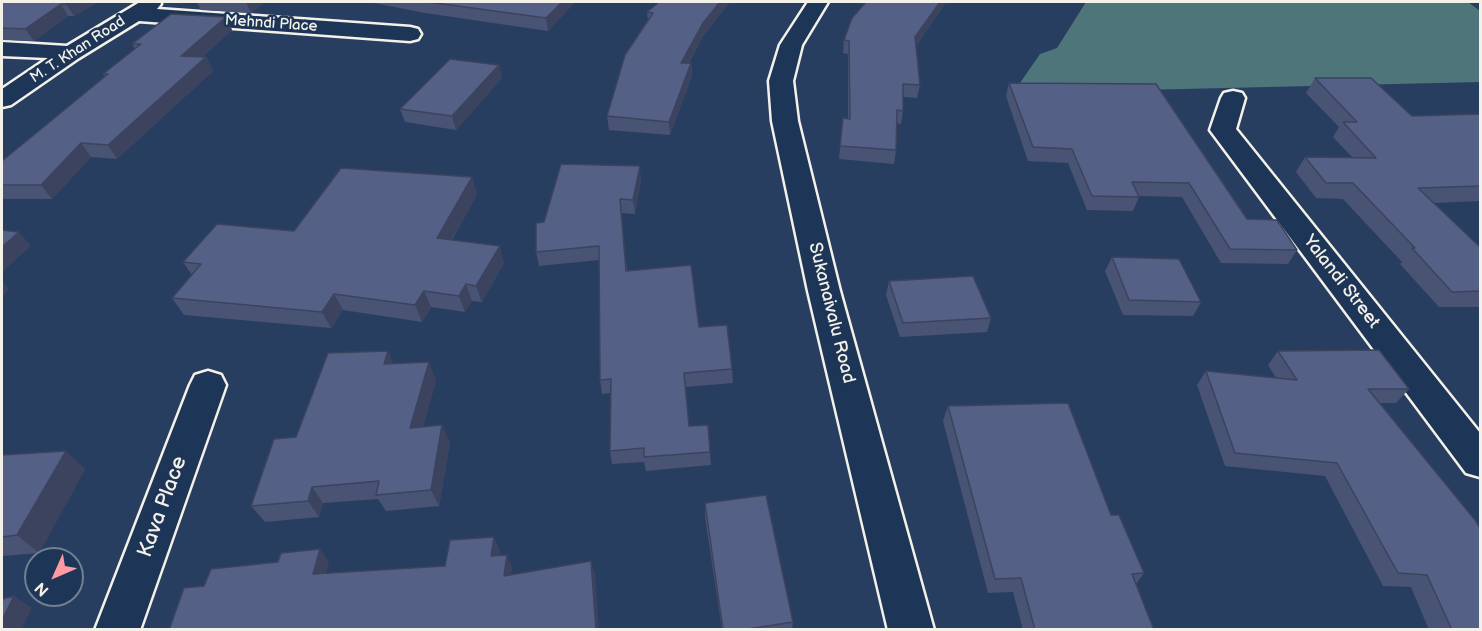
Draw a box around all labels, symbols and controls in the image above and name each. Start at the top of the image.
street label: Mehndi Place [224,12,318,36]
street label: M. T. Khan Road [27,13,129,87]
street label: Yalandi Street [1298,231,1384,333]
street label: Sukanaivalu Road [803,240,859,386]
street label: Kava Place [133,453,193,561]
north arrow [24,547,84,607]
text: N [31,578,53,600]

